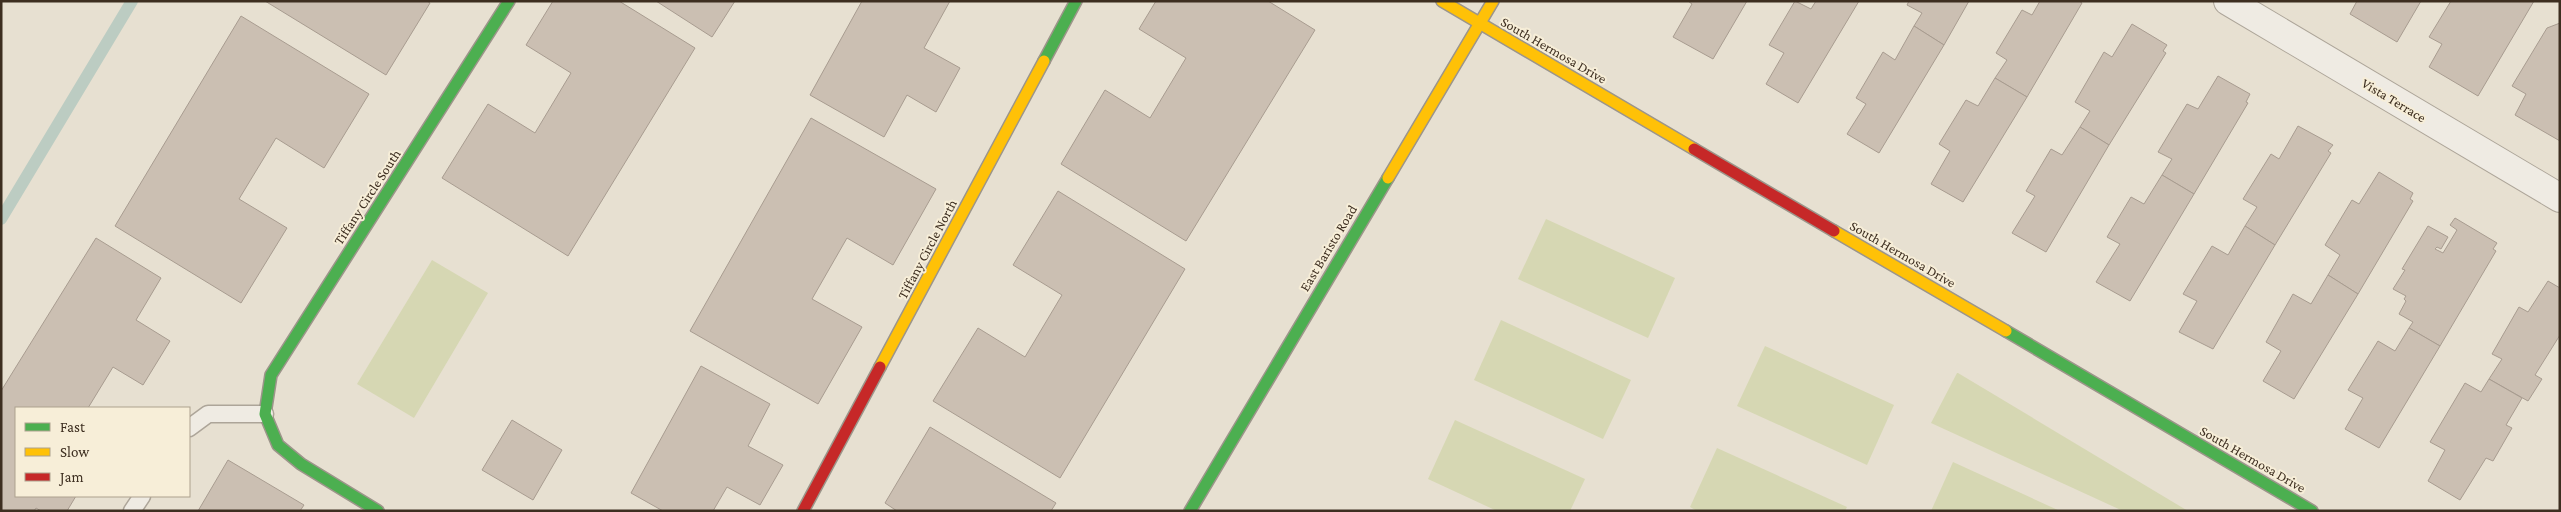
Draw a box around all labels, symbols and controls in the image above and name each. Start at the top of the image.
street label: South Hermosa Drive [1498,13,1610,87]
street label: Vista Terrace [2359,75,2429,125]
street label: Tiffany Circle South [330,146,404,248]
street label: Tiffany Circle North [894,196,960,302]
street label: East Baristo Road [1296,202,1360,294]
street label: South Hermosa Drive [1847,217,1959,291]
legend [15,407,190,497]
text: Fast [60,419,86,435]
street label: South Hermosa Drive [2197,422,2309,496]
text: Slow [60,444,90,460]
text: Jam [58,469,83,486]

